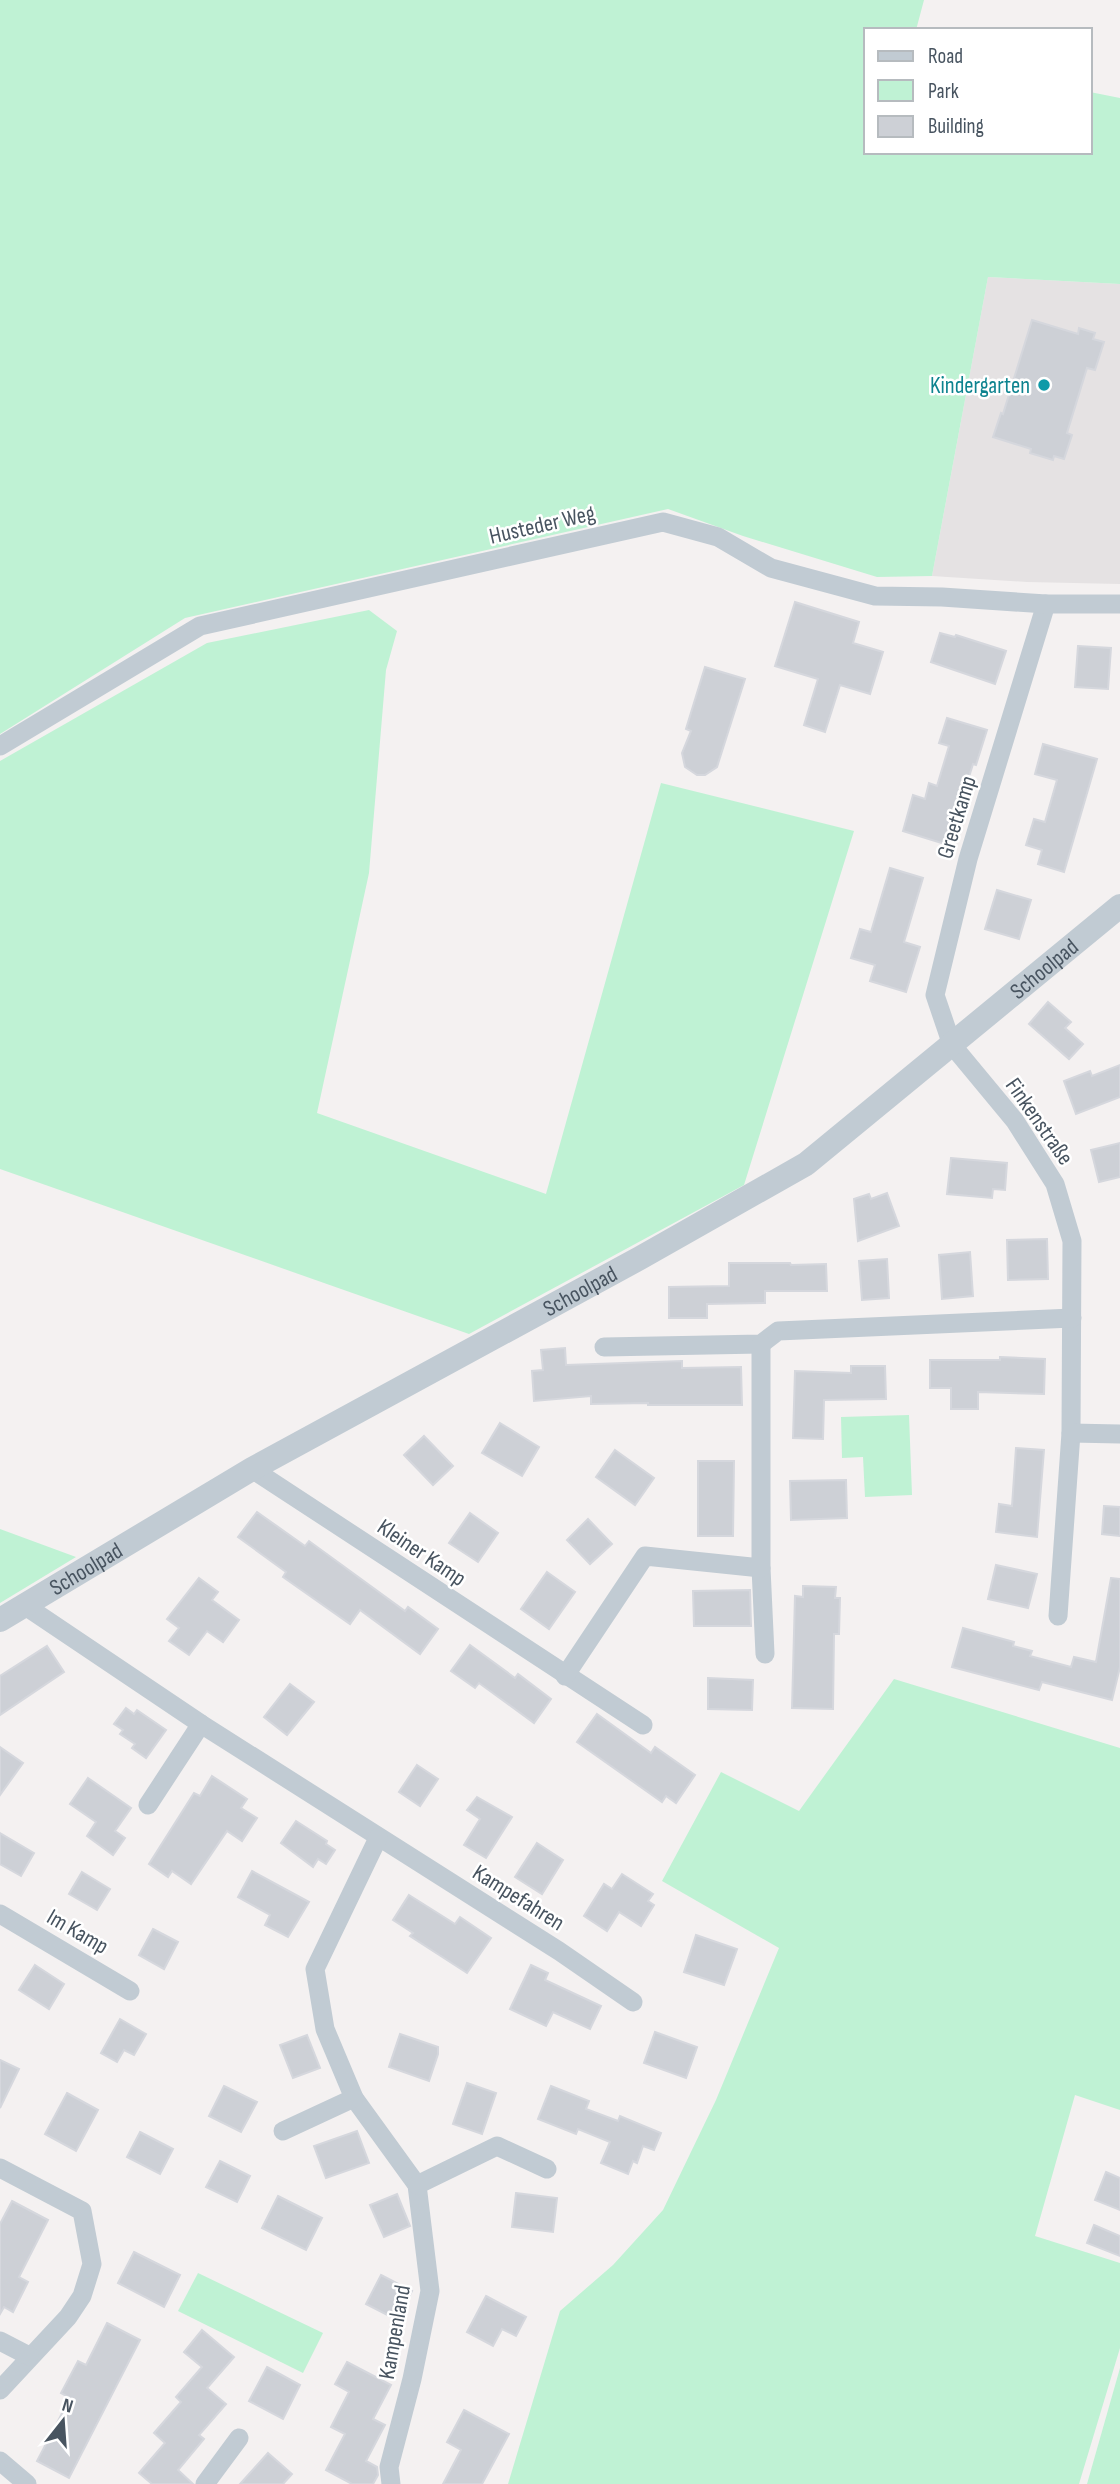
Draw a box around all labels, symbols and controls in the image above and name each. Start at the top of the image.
legend [864,28,1092,154]
text: Road [928,44,963,69]
text: Park [928,79,959,104]
text: Building [928,114,984,139]
place label: Kindergarten [930,372,1030,400]
marker: Kindergarten [1036,377,1052,393]
street label: Husteder Weg [487,499,598,551]
street label: Greetkamp [931,772,983,862]
street label: Schoolpad [1005,933,1084,1006]
street label: Finkenstraße [999,1073,1079,1171]
street label: Schoolpad [538,1260,622,1323]
street label: Kleiner Kamp [372,1513,471,1593]
street label: Schoolpad [45,1537,128,1602]
street label: Kampefahren [467,1859,570,1937]
street label: Im Kamp [42,1903,113,1961]
street label: Kampenland [373,2283,417,2381]
north arrow [28,2386,98,2456]
text: N [59,2394,76,2419]

